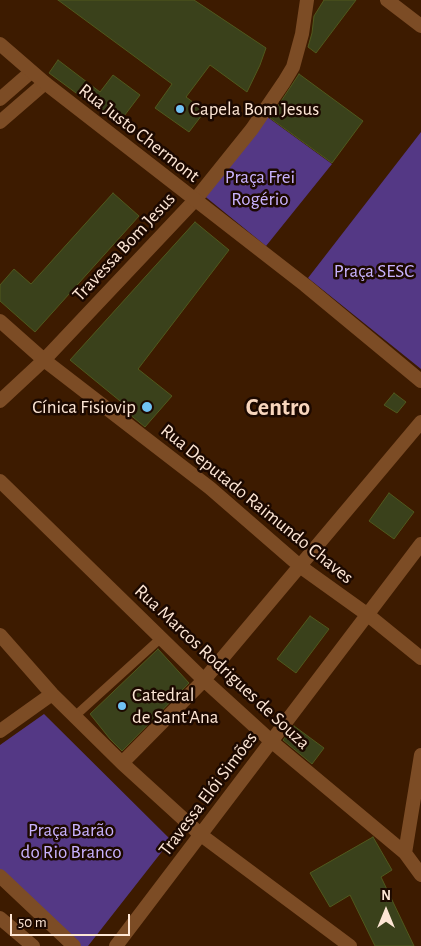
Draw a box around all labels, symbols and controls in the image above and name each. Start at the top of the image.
street label: Rua Justo Chermont [74,79,204,187]
place label: Capela Bom Jesus [190,98,319,120]
marker: Capela Bom Jesus [174,103,186,115]
park label: Praça Frei Rogério [225,166,295,210]
street label: Travessa Bom Jesus [68,188,180,306]
park label: Praça SESC [334,260,414,282]
district label: Centro [246,394,310,422]
place label: Cínica Fisiovip [32,396,136,418]
marker: Cínica Fisiovip [140,400,154,414]
street label: Rua Deputado Raimundo Chaves [156,419,358,589]
street label: Rua Marcos Rodrigues de Souza [130,580,314,754]
place label: Catedral de Sant'Ana [132,684,219,728]
marker: Catedral de Sant'Ana [116,700,128,712]
street label: Travessa Elói Simões [154,727,262,861]
park label: Praça Barão do Rio Branco [21,819,121,863]
north arrow [361,886,411,936]
text: N [381,889,391,903]
scale bar [12,904,132,936]
text: 50 m [18,915,47,930]

